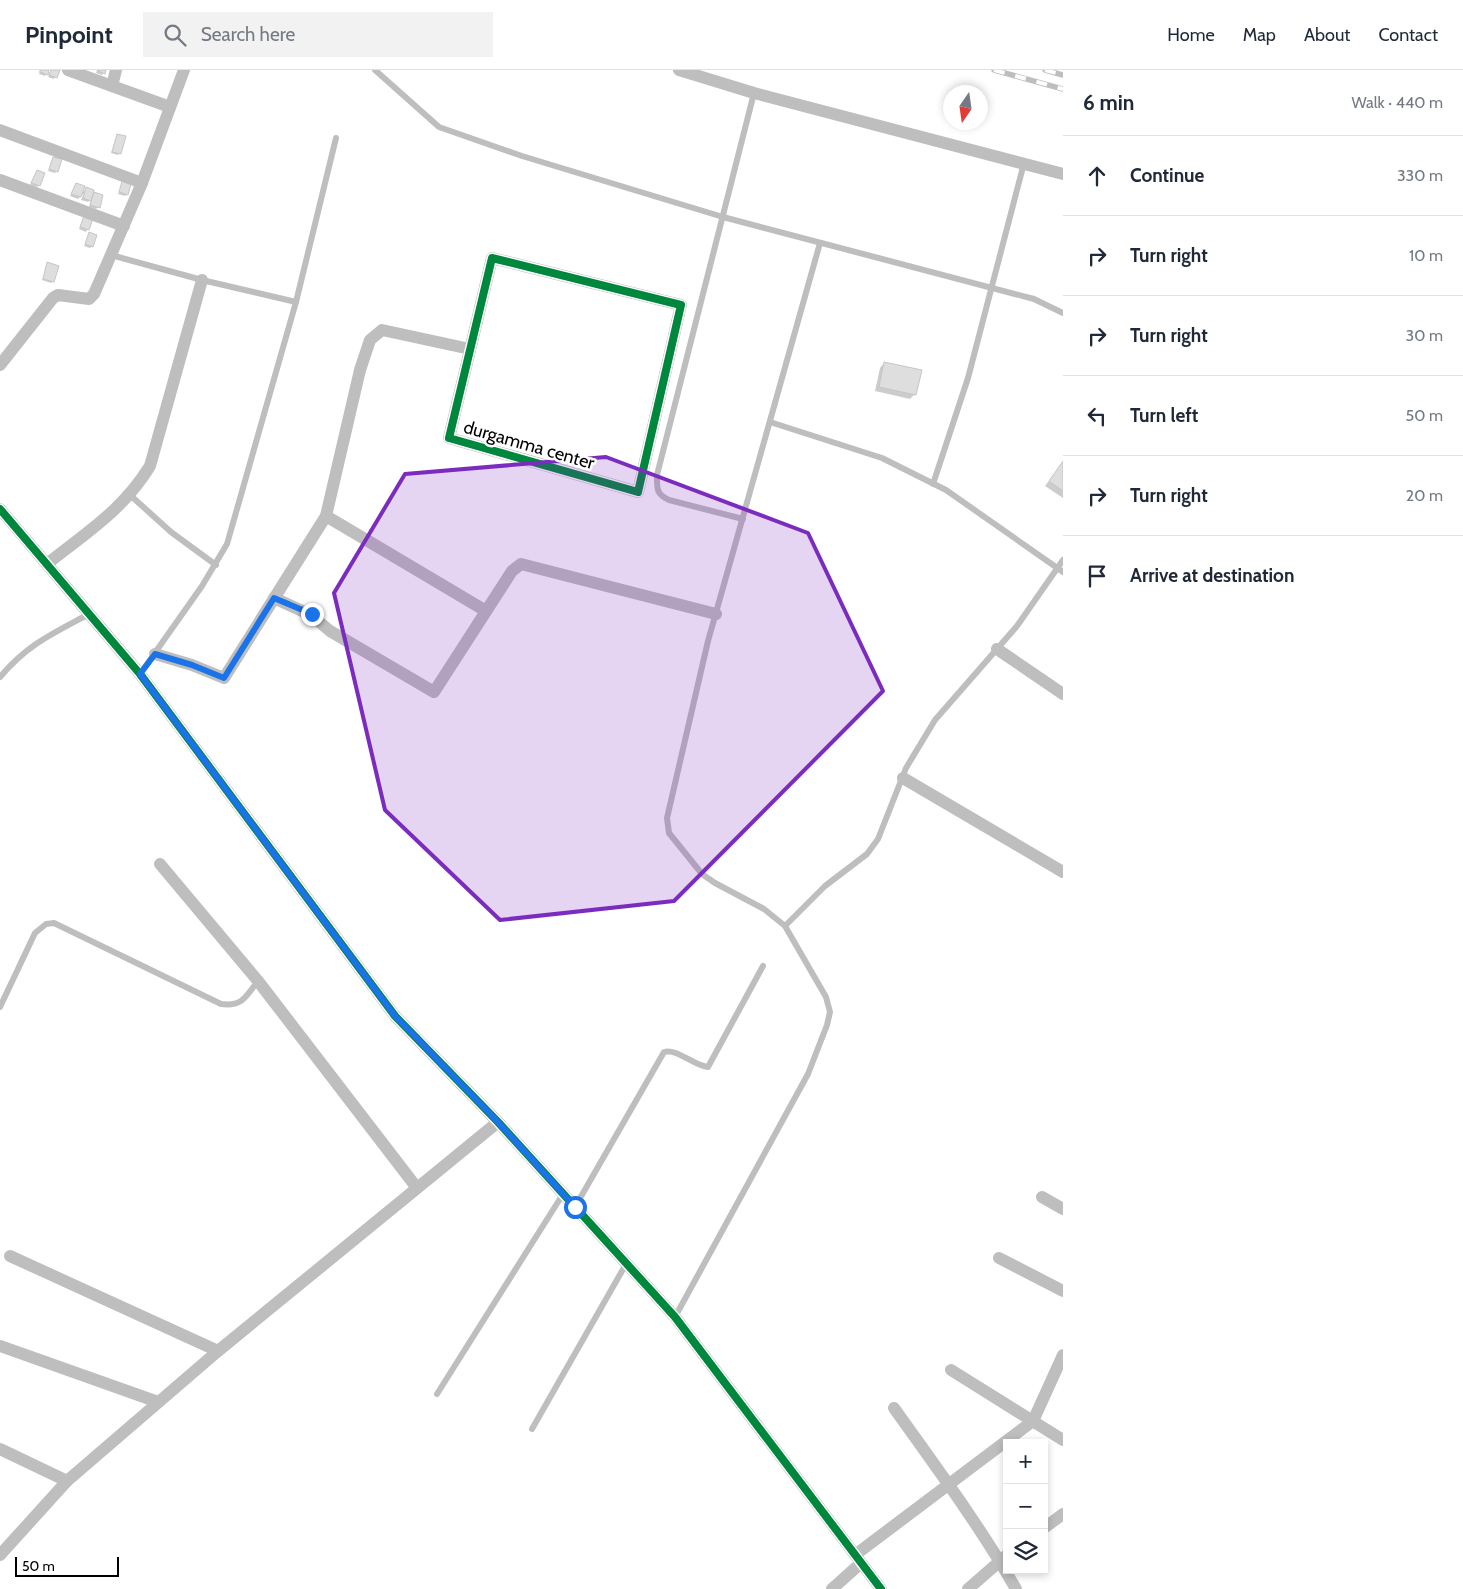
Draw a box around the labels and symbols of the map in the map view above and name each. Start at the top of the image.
north arrow [943,85,988,130]
street label: durgamma center [461,416,597,474]
route end [301,603,324,626]
route start [564,1196,587,1219]
scale bar [15,1554,119,1577]

